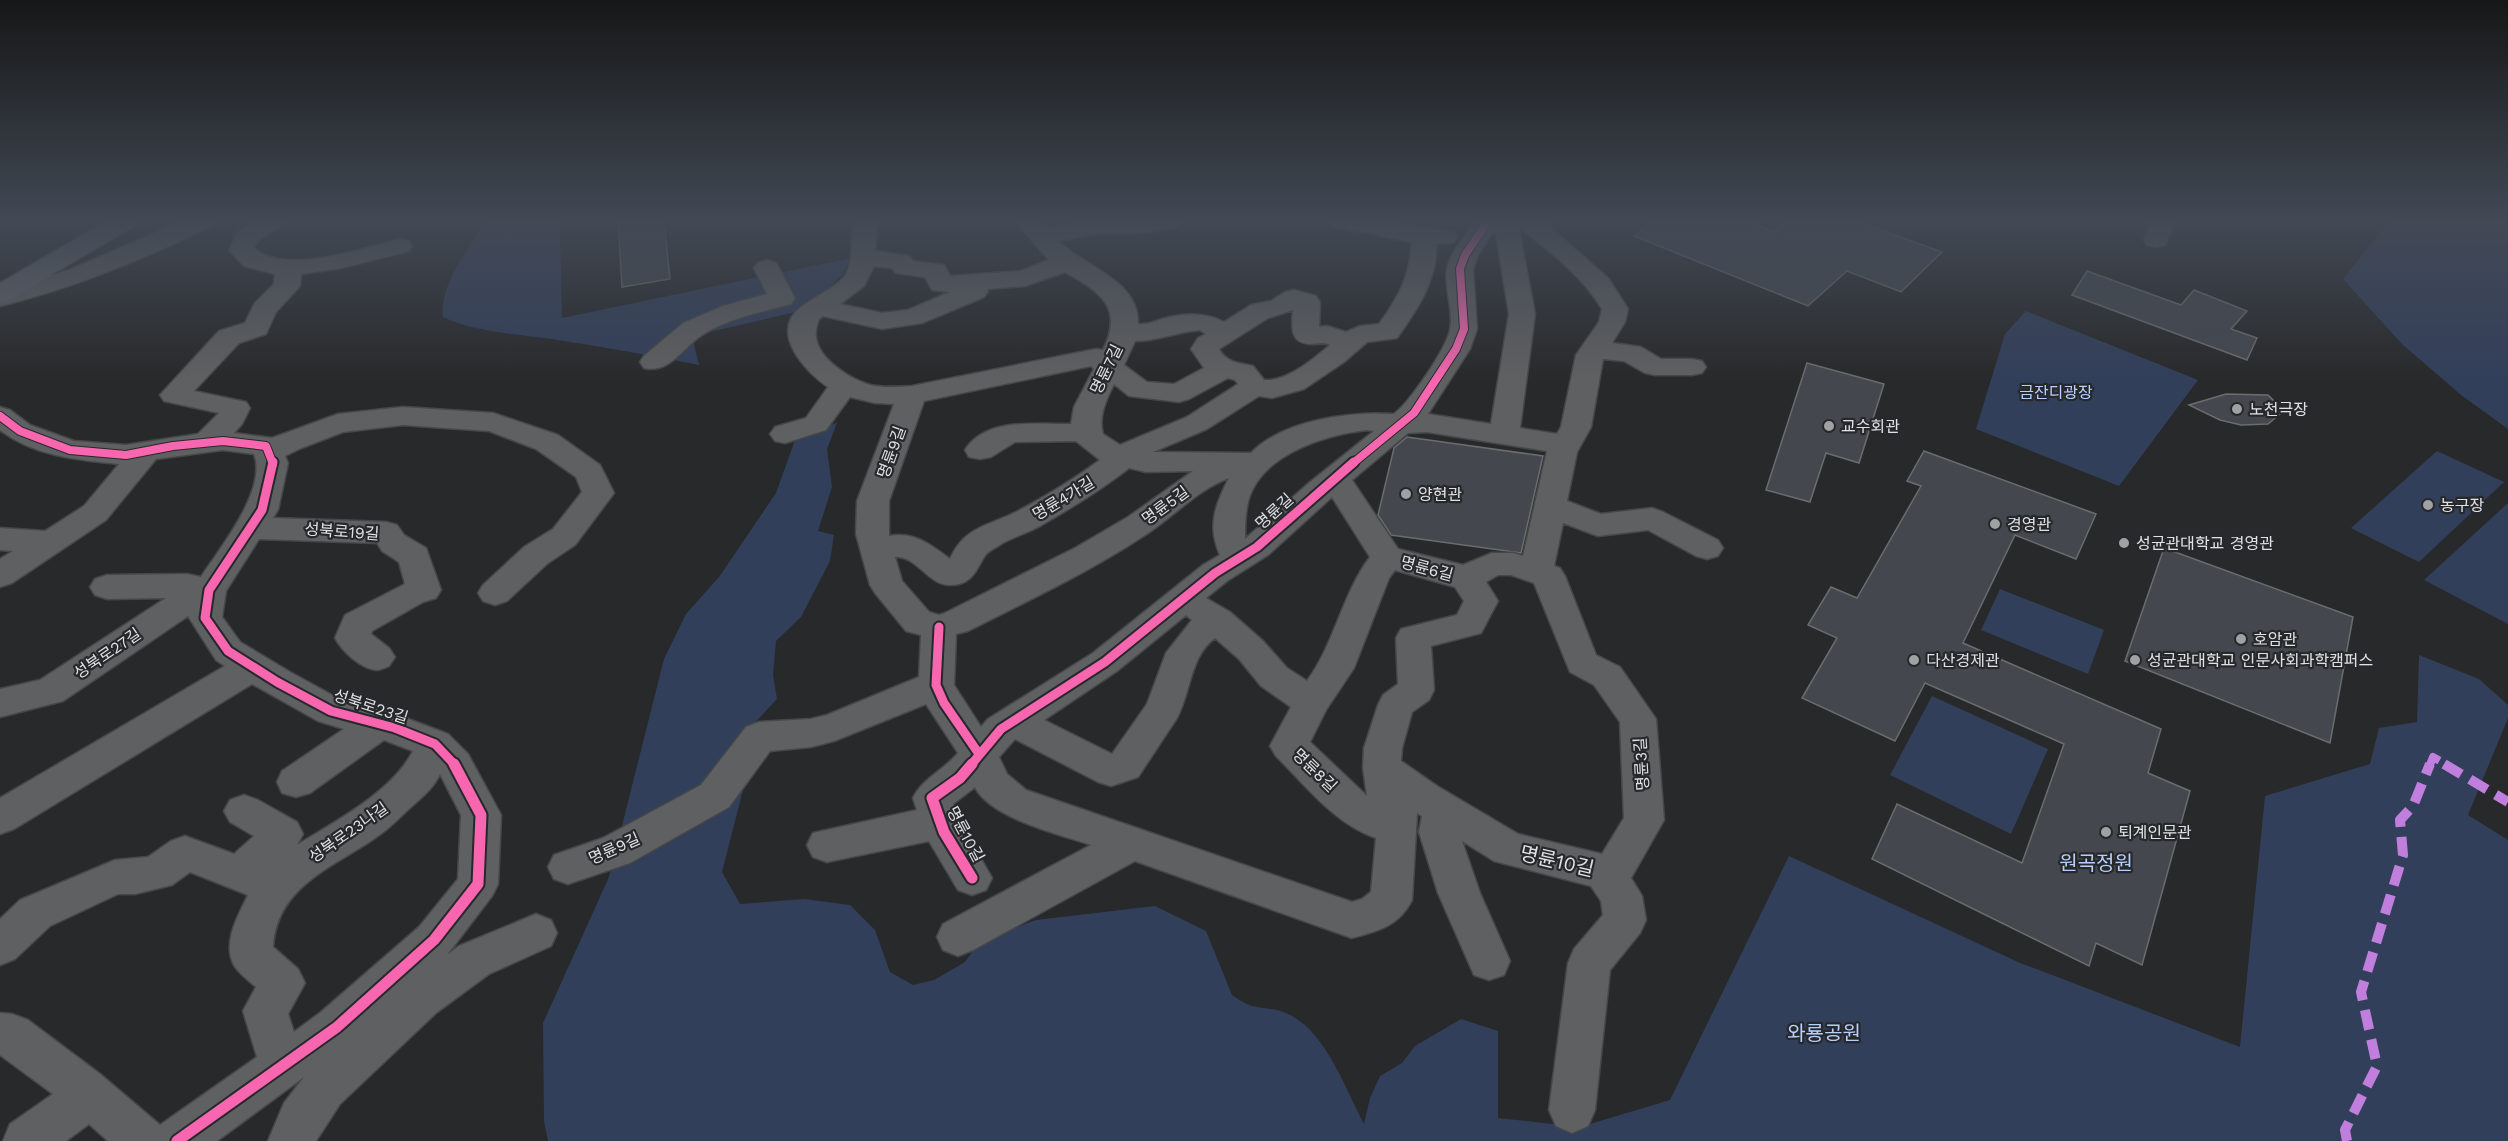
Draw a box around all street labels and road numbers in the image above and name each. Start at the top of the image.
street label: 명륜7길 [1086,341,1127,397]
street label: 명륜9길 [873,424,910,481]
street label: 명륜4가길 [1029,473,1098,524]
street label: 명륜5길 [1138,482,1193,529]
street label: 명륜길 [1252,490,1297,533]
street label: 성북로19길 [304,519,380,544]
street label: 명륜6길 [1398,552,1455,585]
street label: 성북로27길 [70,624,144,683]
street label: 성북로23길 [331,685,411,727]
street label: 명륜3길 [1631,737,1652,791]
street label: 명륜8길 [1289,745,1341,796]
street label: 성북로23나길 [305,798,392,867]
street label: 명륜10길 [943,803,988,865]
street label: 명륜9길 [586,829,643,868]
street label: 명륜10길 [1518,841,1596,881]

